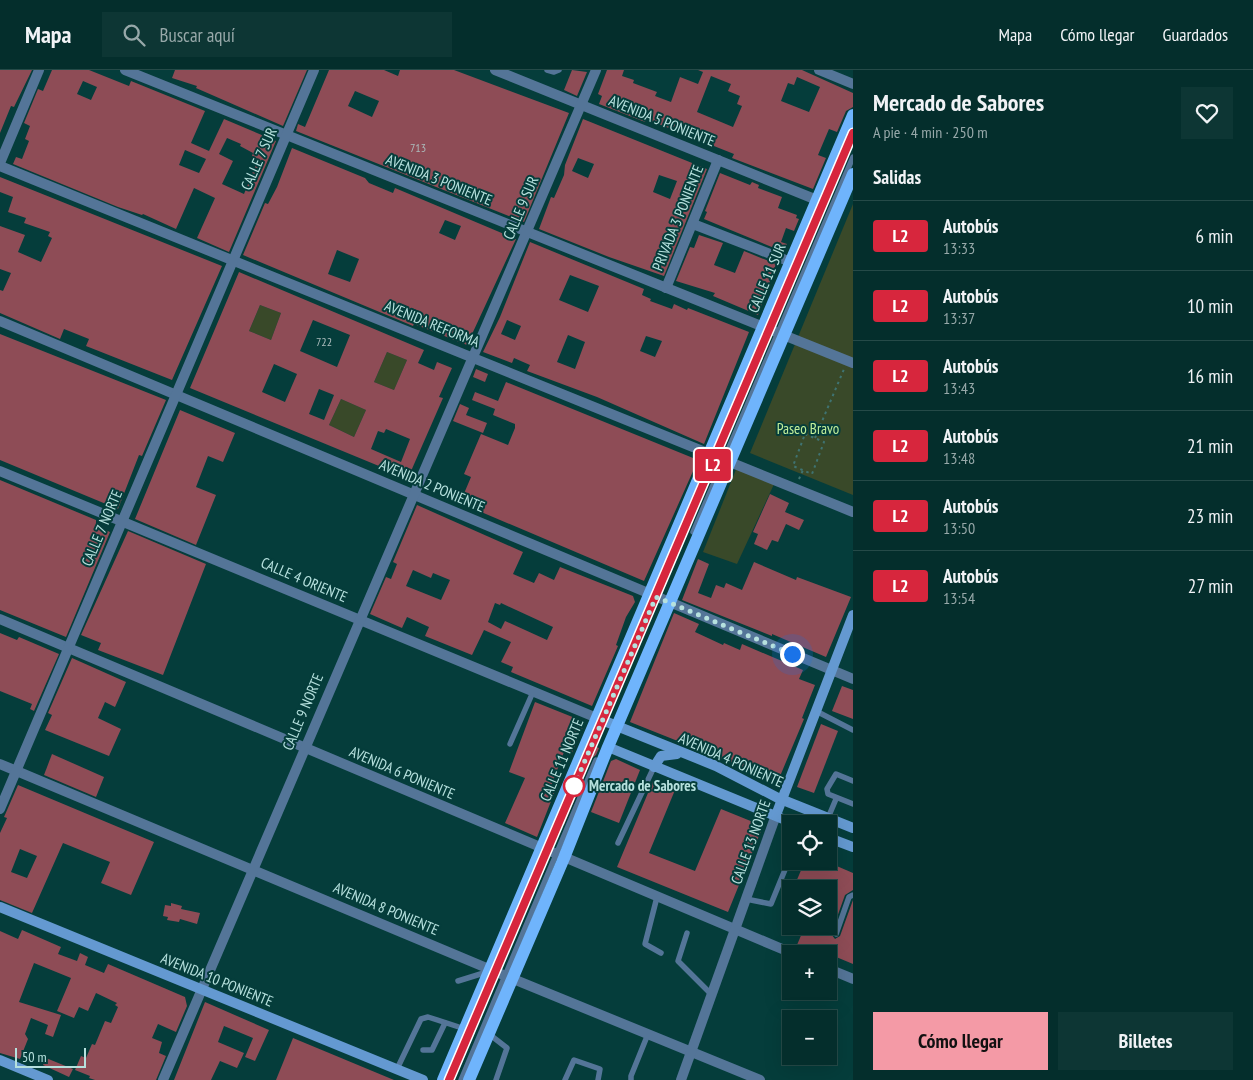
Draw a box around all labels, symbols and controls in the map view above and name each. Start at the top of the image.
search box [102,12,452,57]
text: Mapa [25,19,72,50]
icon: search [120,21,148,49]
text: Buscar aquí [160,23,235,47]
text: Mapa [998,23,1032,46]
text: Cómo llegar [1060,23,1135,46]
text: Guardados [1163,23,1228,46]
text: Mercado de Sabores [873,87,1044,118]
button: heart [1181,87,1233,139]
street label: AVENIDA 5 PONIENTE [606,91,718,150]
text: A pie · 4 min · 250 m [873,122,988,142]
street label: CALLE 7 SUR [236,125,281,193]
house number: 713 [410,140,426,155]
street label: AVENIDA 3 PONIENTE [383,150,495,209]
street label: PRIVADA 3 PONIENTE [648,162,707,273]
text: Salidas [873,165,921,189]
street label: CALLE 9 SUR [499,173,542,242]
text: Autobús [943,214,999,238]
text: L2 [892,224,909,247]
text: 6 min [1196,224,1233,248]
text: 13:33 [943,238,975,258]
street label: CALLE 11 SUR [743,240,790,315]
text: Autobús [943,284,999,308]
text: L2 [892,294,909,317]
text: 10 min [1187,294,1233,318]
street label: AVENIDA REFORMA [382,296,483,352]
text: 13:37 [943,308,975,328]
house number: 722 [316,334,332,349]
text: Autobús [943,354,999,378]
text: L2 [892,364,909,387]
text: 16 min [1187,364,1233,388]
text: 13:43 [943,378,975,398]
park label: Paseo Bravo [777,419,839,438]
text: Autobús [943,424,999,448]
text: L2 [892,434,909,457]
text: 21 min [1187,434,1233,458]
text: 13:48 [943,448,975,468]
line badge: L2 [690,449,736,481]
text: L2 [705,453,721,476]
street label: AVENIDA 2 PONIENTE [377,455,488,516]
street label: CALLE 7 NORTE [77,487,126,569]
text: Autobús [943,494,999,518]
text: L2 [892,504,909,527]
text: 23 min [1187,504,1233,528]
text: 13:50 [943,518,975,538]
street label: CALLE 4 ORIENTE [258,553,350,606]
text: Autobús [943,564,999,588]
text: L2 [892,574,909,597]
text: 27 min [1188,574,1233,598]
text: 13:54 [943,588,975,608]
your location [780,642,805,667]
street label: CALLE 9 NORTE [278,671,327,753]
street label: CALLE 11 NORTE [536,715,588,804]
street label: AVENIDA 4 PONIENTE [676,728,787,791]
street label: AVENIDA 6 PONIENTE [347,742,458,803]
marker: Mercado de Sabores [563,775,585,797]
place label: Mercado de Sabores [589,776,696,795]
street label: CALLE 13 NORTE [727,797,775,887]
map controls [782,815,837,1065]
button: locate [782,815,837,870]
street label: AVENIDA 8 PONIENTE [331,878,442,939]
button: layers [782,880,837,935]
button: + [782,945,837,1000]
street label: AVENIDA 10 PONIENTE [158,948,276,1011]
button: − [782,1010,837,1065]
button: Cómo llegar [873,1012,1048,1070]
button: Billetes [1058,1012,1233,1070]
scale bar [15,1045,86,1068]
text: 50 m [22,1048,47,1066]

